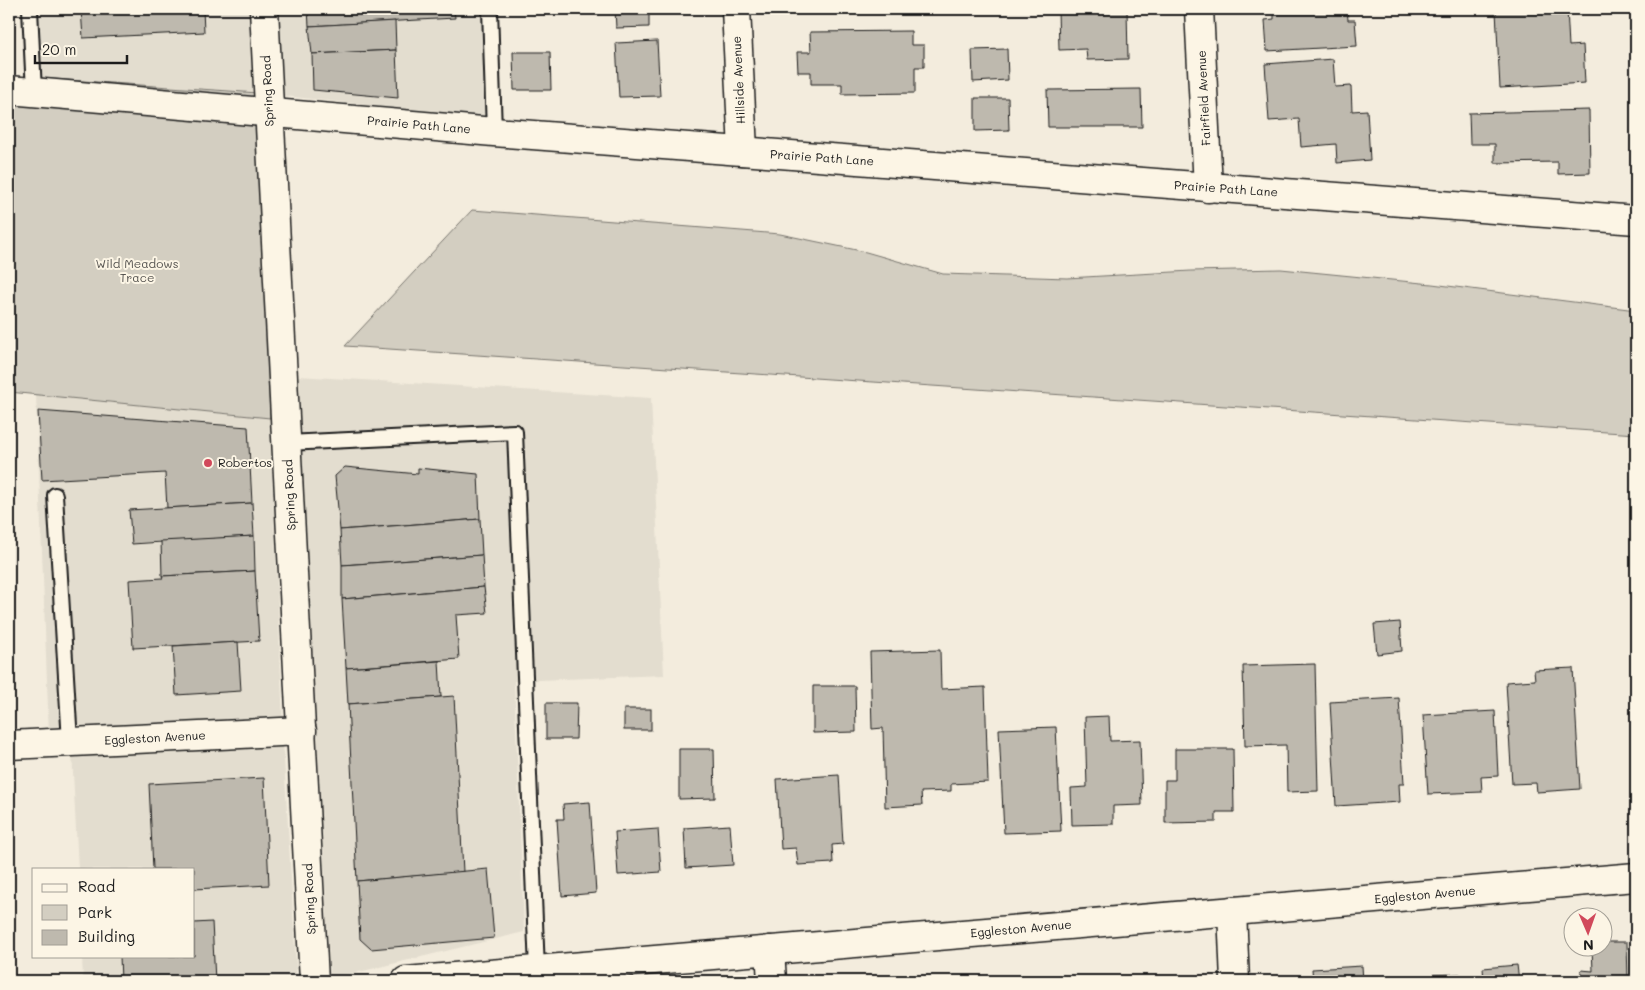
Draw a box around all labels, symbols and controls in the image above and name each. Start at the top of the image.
scale bar [35,32,128,64]
street label: Hillside Avenue [728,36,748,124]
text: 20 m [42,39,76,59]
street label: Fairfield Avenue [1193,50,1213,146]
street label: Spring Road [257,55,277,127]
street label: Prairie Path Lane [367,112,472,137]
street label: Prairie Path Lane [770,145,875,169]
street label: Prairie Path Lane [1174,176,1279,200]
park label: Wild Meadows Trace [95,255,179,285]
place label: Robertos [218,454,272,470]
marker: Robertos [202,457,214,469]
street label: Spring Road [279,459,299,531]
street label: Eggleston Avenue [104,726,206,748]
street label: Spring Road [299,863,319,935]
legend [32,868,195,958]
text: Road [78,876,115,896]
street label: Eggleston Avenue [1374,882,1476,906]
text: Park [78,902,112,922]
north arrow [1562,908,1612,958]
street label: Eggleston Avenue [970,916,1072,940]
text: Building [78,926,135,946]
text: N [1583,936,1594,955]

